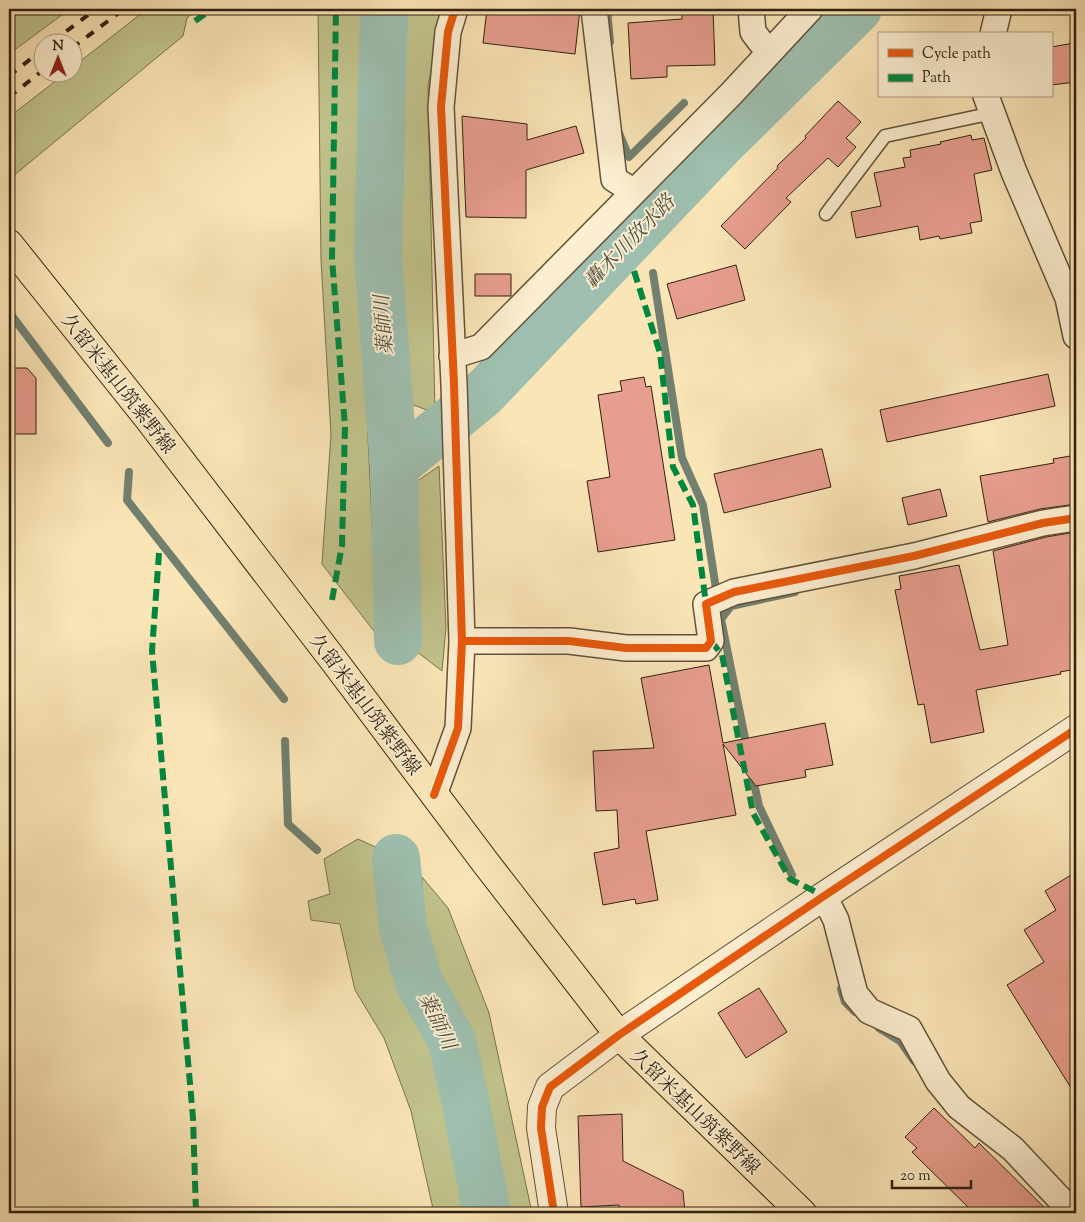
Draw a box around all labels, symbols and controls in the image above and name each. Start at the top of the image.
north arrow [32,32,82,82]
legend [878,32,1052,98]
text: N [52,37,64,57]
text: Cycle path [922,44,991,65]
text: Path [922,68,951,89]
water label: 轟木川放水路 [579,188,684,296]
water label: 薬師川 [369,292,402,356]
street label: 久留米基山筑紫野線 [54,309,180,460]
street label: 久留米基山筑紫野線 [302,629,426,782]
water label: 薬師川 [410,989,463,1057]
street label: 久留米基山筑紫野線 [623,1044,765,1182]
scale bar [892,1157,971,1189]
text: 20 m [900,1166,931,1187]

